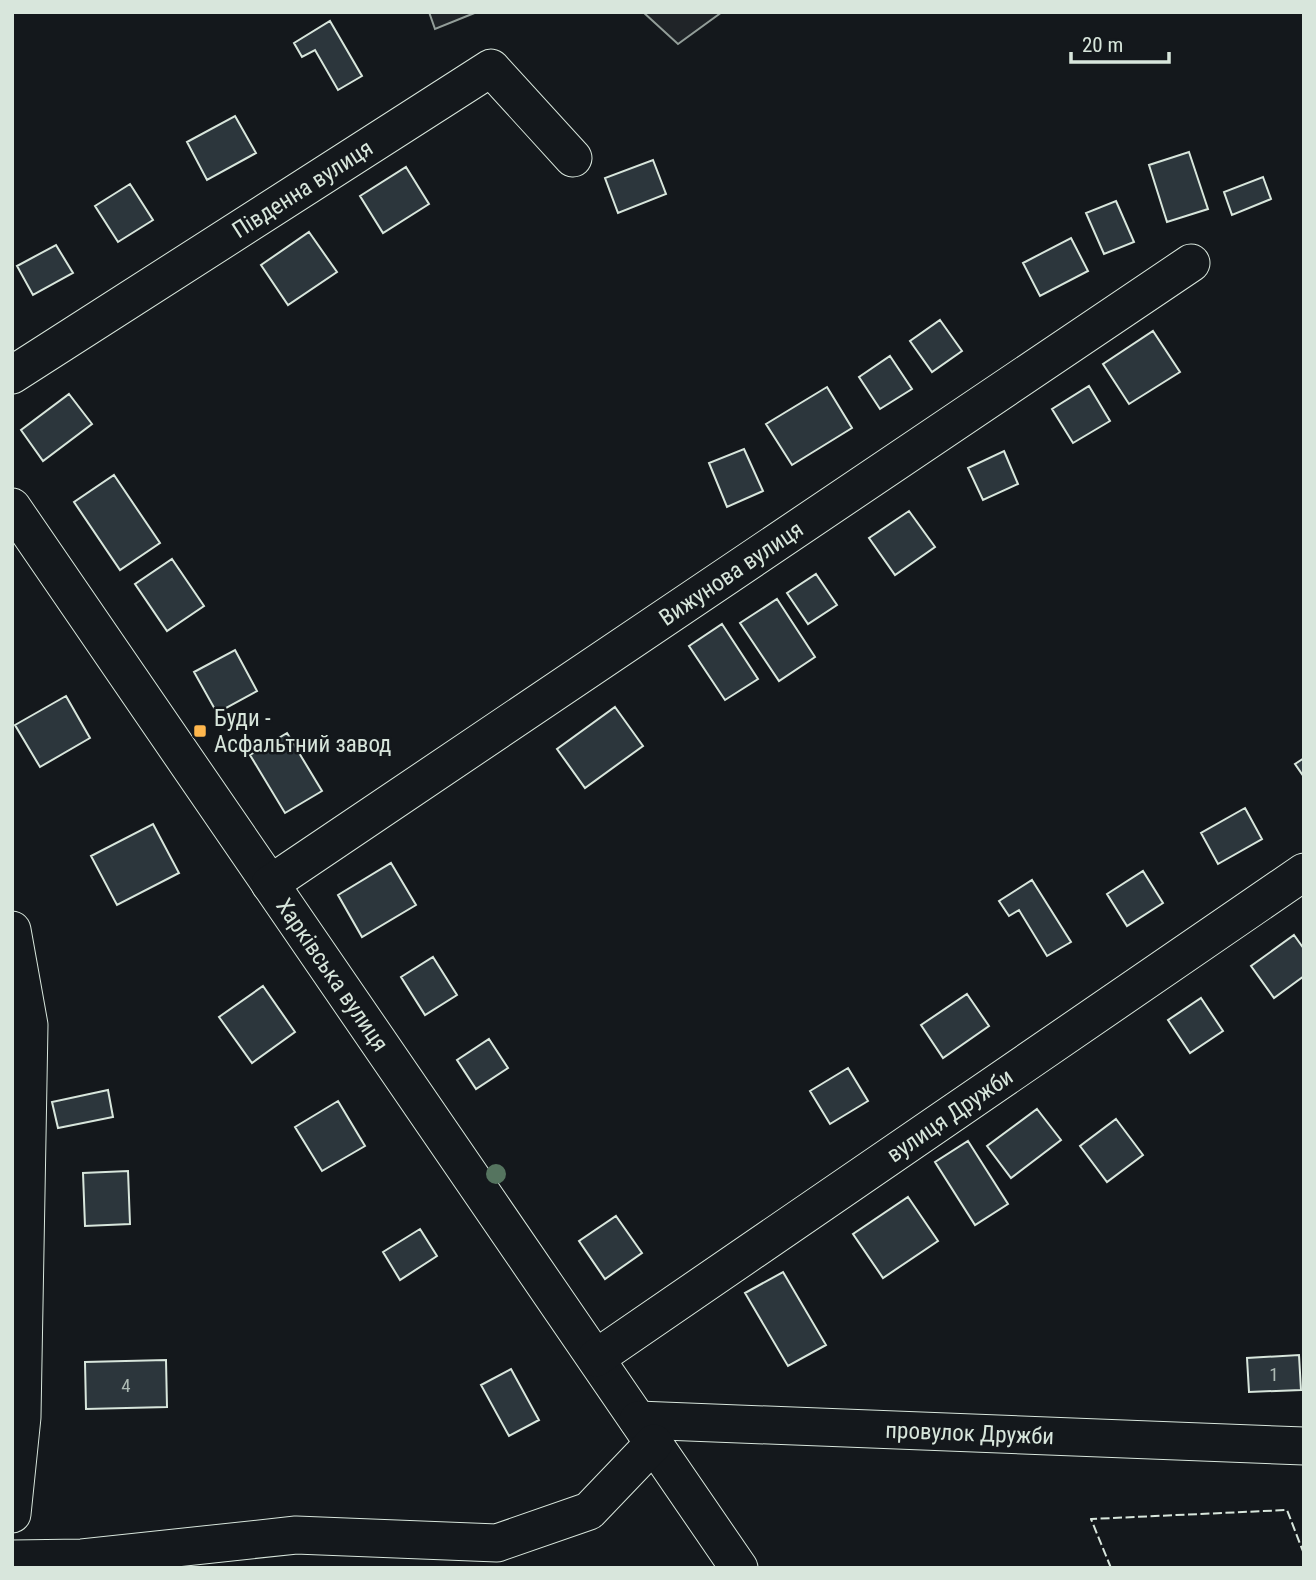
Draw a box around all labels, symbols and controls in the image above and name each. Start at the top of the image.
scale bar [1071,21,1169,65]
text: 20 m [1082,33,1123,57]
street label: Південна вулиця [227,134,378,244]
street label: Вижунова вулиця [654,515,808,631]
place label: Буди - Асфальтний завод [214,705,391,758]
marker: Буди - Асфальтний завод [192,723,208,739]
street label: Харківська вулиця [271,893,394,1056]
street label: вулиця Дружби [882,1063,1018,1168]
house number: 1 [1269,1363,1279,1386]
house number: 4 [121,1374,131,1397]
street label: провулок Дружби [885,1416,1055,1450]

